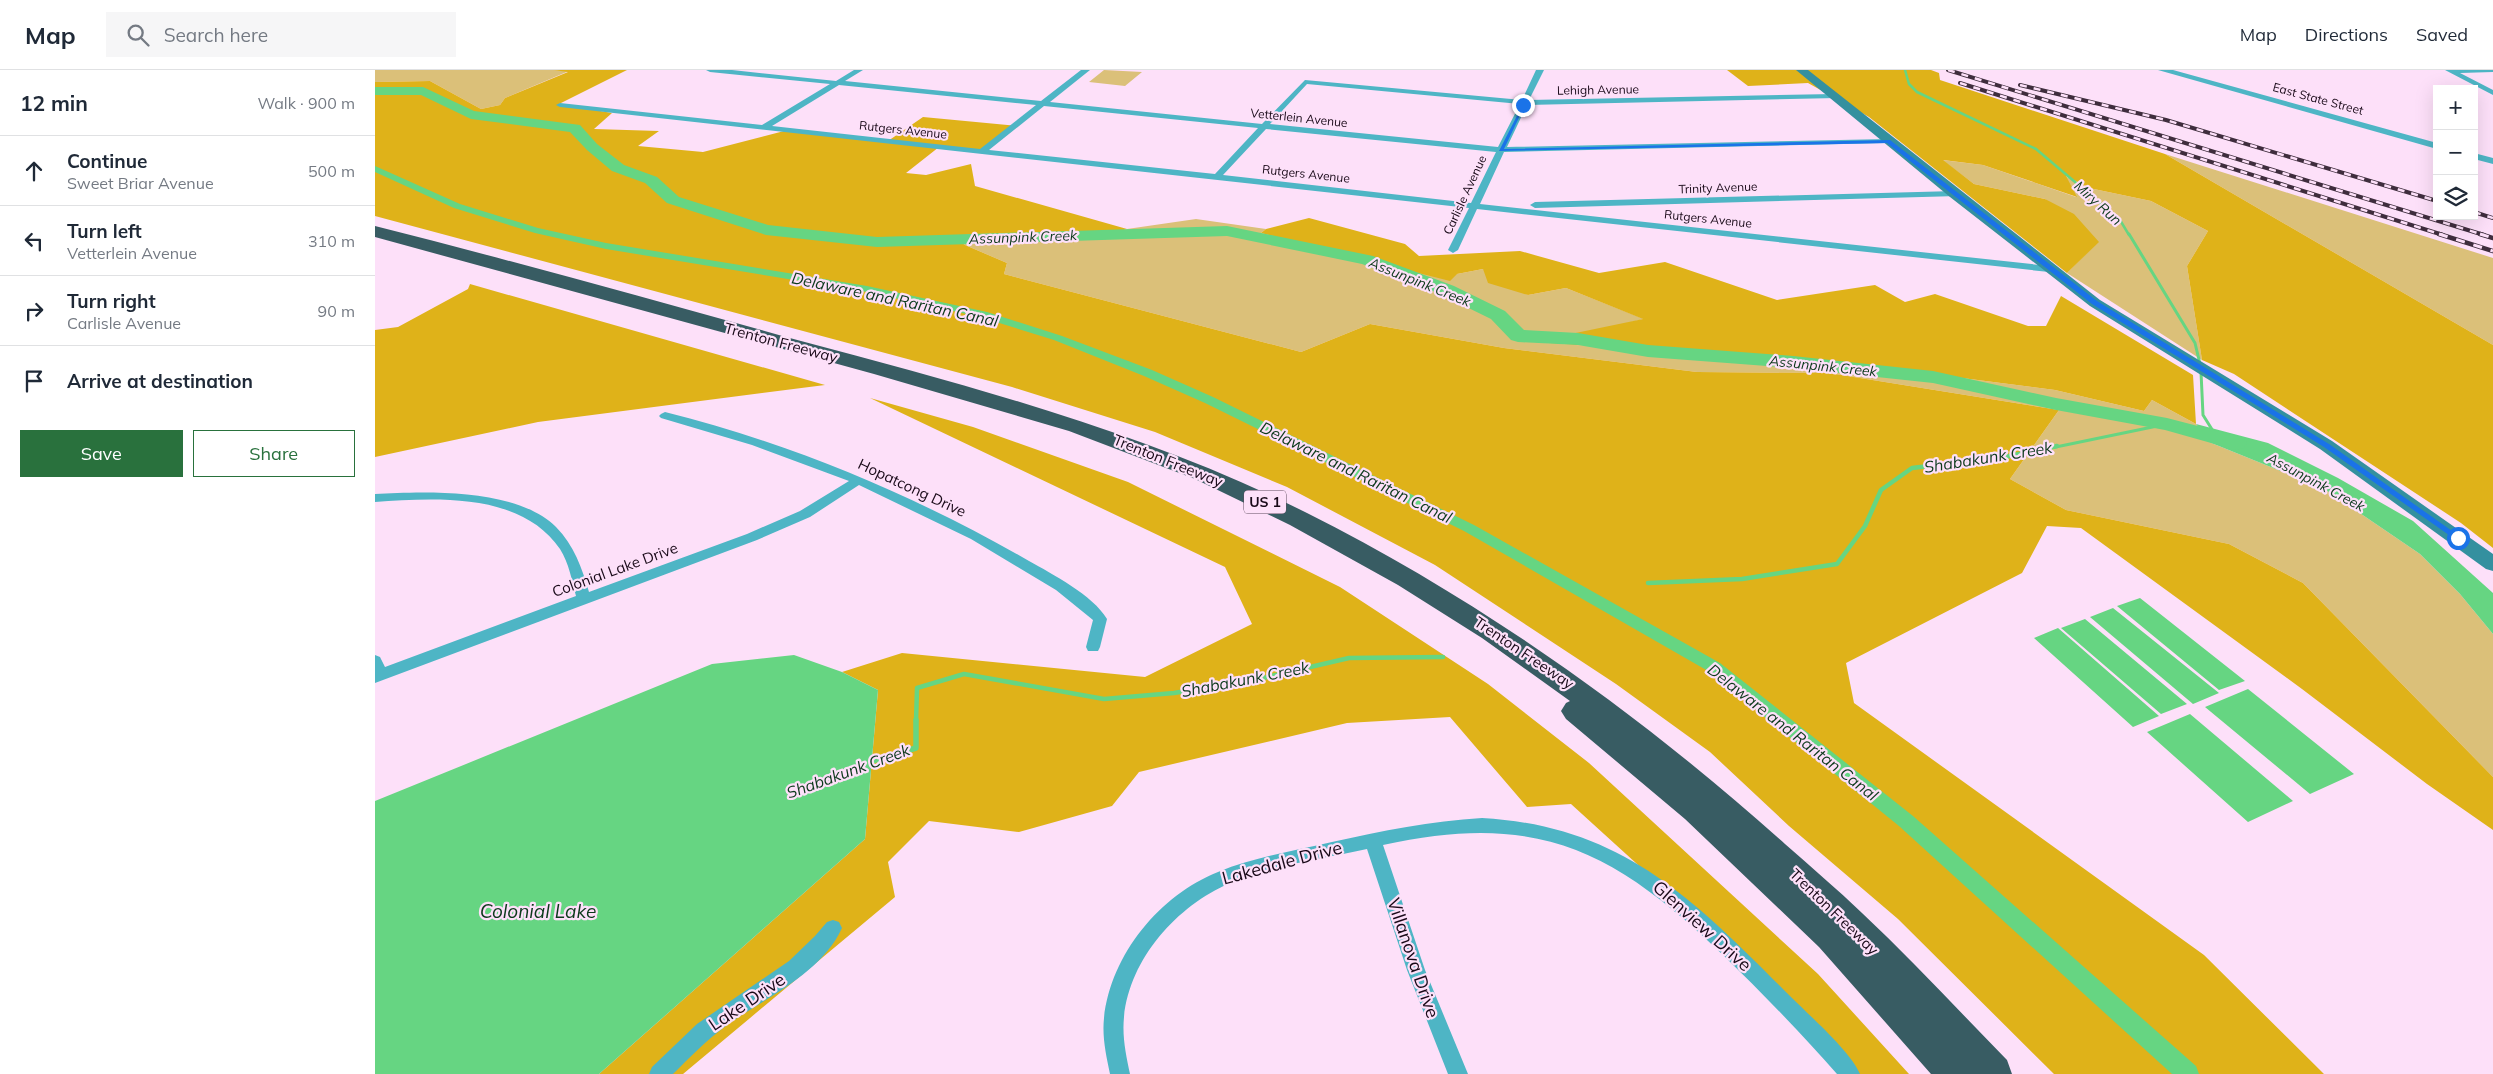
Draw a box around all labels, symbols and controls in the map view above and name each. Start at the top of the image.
search box [106,12,456,57]
text: Map [25,20,76,50]
icon: search [124,21,152,49]
text: Search here [164,23,268,47]
text: Map [2240,23,2277,46]
text: Directions [2305,23,2388,46]
text: Saved [2416,23,2468,46]
street label: East State Street [2271,79,2365,118]
street label: Lehigh Avenue [1557,81,1639,98]
map controls [2433,85,2478,220]
button: + [2433,85,2478,130]
text: 12 min [20,90,88,116]
text: Walk · 900 m [257,93,355,113]
route end [1512,94,1535,117]
street label: Vetterlein Avenue [1250,105,1348,130]
street label: Rutgers Avenue [858,117,948,142]
button: − [2433,130,2478,175]
text: Continue [67,149,147,173]
street label: Carlisle Avenue [1440,153,1489,237]
icon: ahead [20,157,48,185]
text: 500 m [308,161,355,181]
street label: Rutgers Avenue [1261,161,1351,186]
text: Sweet Briar Avenue [67,173,214,193]
button: layers [2433,175,2478,220]
water label: Miry Run [2070,177,2126,229]
street label: Trinity Avenue [1678,179,1758,196]
street label: Rutgers Avenue [1663,206,1753,231]
text: Turn left [67,219,142,243]
water label: Assunpink Creek [968,226,1078,248]
icon: left [20,227,48,255]
text: 310 m [308,231,355,251]
text: Vetterlein Avenue [67,243,197,263]
water label: Assunpink Creek [1366,253,1474,311]
water label: Delaware and Raritan Canal [790,267,1000,331]
text: Turn right [67,289,156,313]
icon: right [20,297,48,325]
text: 90 m [318,301,355,321]
text: Carlisle Avenue [67,313,181,333]
street label: Trenton Freeway [723,318,840,367]
water label: Assunpink Creek [1767,351,1879,381]
icon: arrive [20,367,48,395]
text: Arrive at destination [67,369,253,393]
water label: Delaware and Raritan Canal [1257,417,1455,527]
button: Save [20,430,183,477]
button: Share [193,430,355,477]
street label: Trenton Freeway [1111,430,1226,491]
water label: Shabakunk Creek [1922,437,2054,477]
water label: Assunpink Creek [2263,448,2369,516]
street label: Hopatcong Drive [855,454,969,521]
road number: US 1 [1244,491,1286,514]
route start [2447,527,2470,550]
street label: Colonial Lake Drive [549,538,680,601]
street label: Trenton Freeway [1471,612,1578,693]
water label: Shabakunk Creek [1179,657,1311,701]
water label: Delaware and Raritan Canal [1704,659,1882,805]
water label: Shabakunk Creek [784,739,913,803]
street label: Lakedale Drive [1219,835,1344,890]
street label: Trenton Freeway [1786,864,1883,959]
street label: Glenview Drive [1648,875,1756,976]
street label: Villanova Drive [1382,895,1445,1021]
water label: Colonial Lake [480,899,596,923]
street label: Lake Drive [704,968,789,1036]

